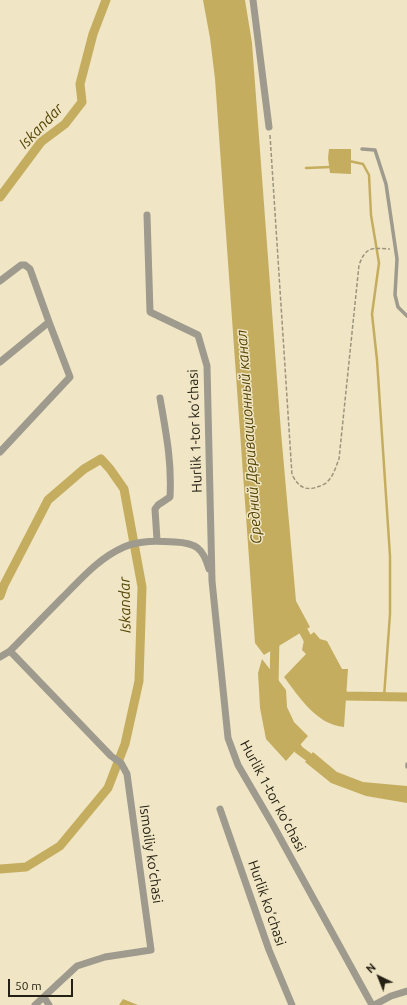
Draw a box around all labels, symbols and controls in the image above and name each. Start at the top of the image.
water label: Iskandar [15,100,67,152]
water label: Средний Деривационный канал [233,329,265,545]
street label: Hurlik 1-tor ko‘chasi [184,369,206,493]
water label: Iskandar [116,577,134,633]
street label: Hurlik 1-tor ko‘chasi [237,737,309,855]
street label: Ismoiliy ko‘chasi [136,804,166,904]
street label: Hurlik ko‘chasi [244,858,290,948]
north arrow [359,957,399,997]
text: N [364,961,378,975]
scale bar [10,971,75,997]
text: 50 m [15,979,42,992]

